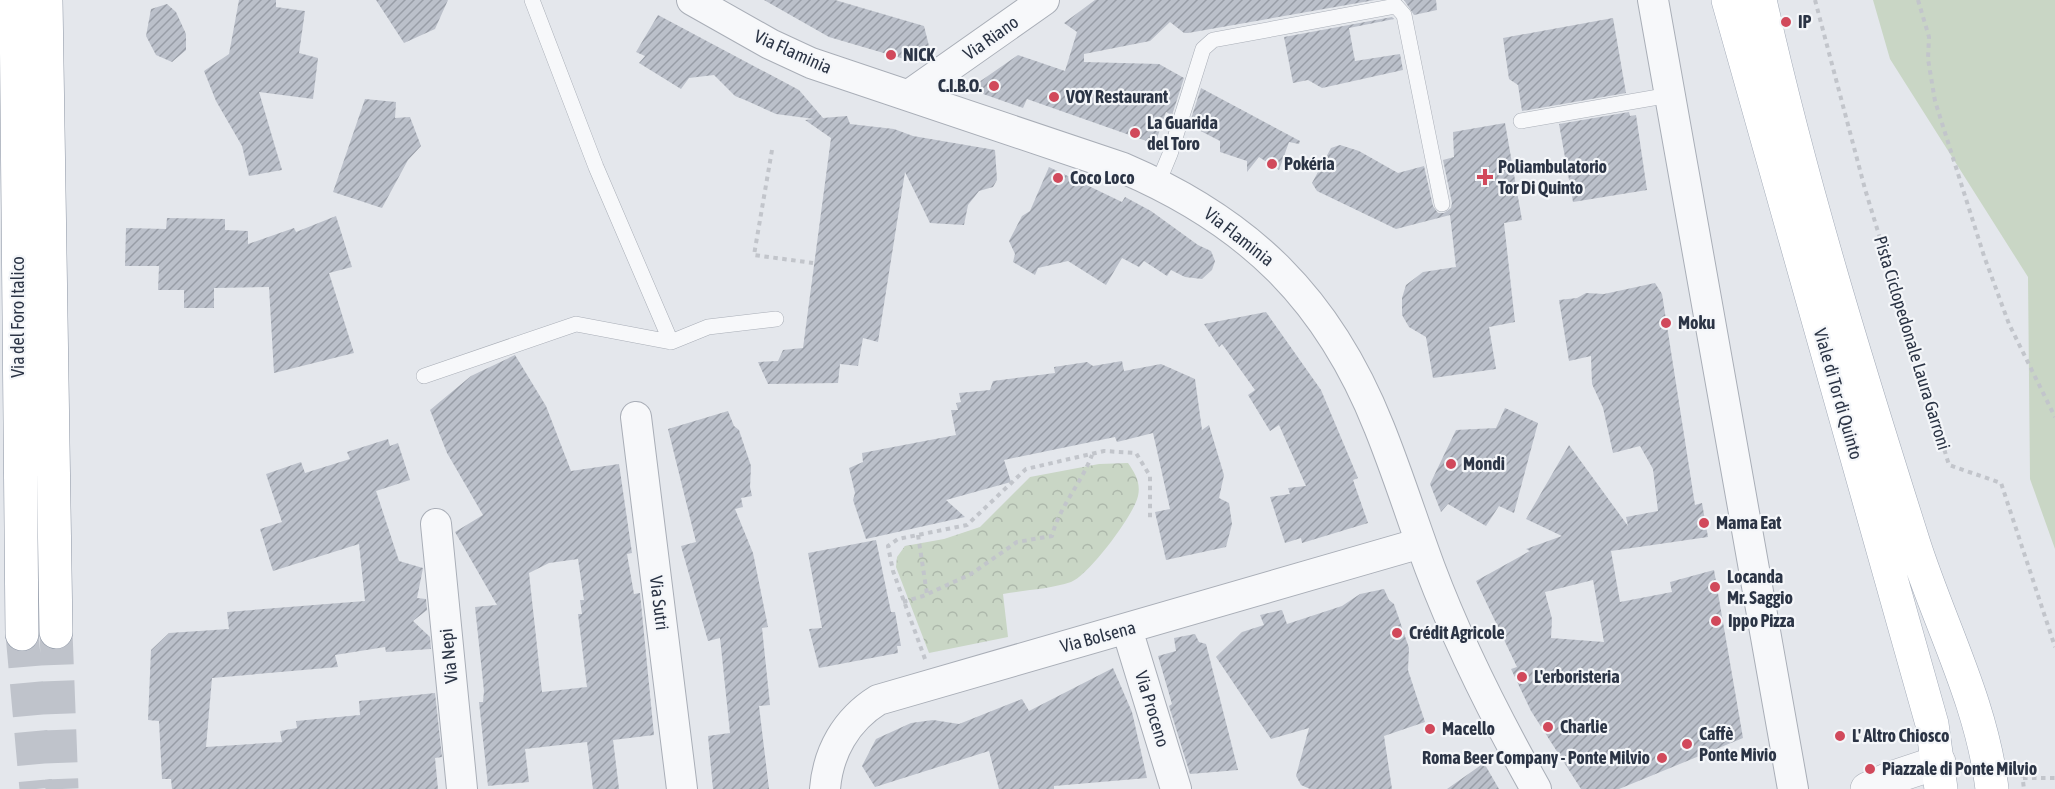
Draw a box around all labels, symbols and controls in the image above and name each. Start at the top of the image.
street label: Via Riano [959,11,1022,64]
place label: IP [1798,11,1812,32]
marker: IP [1779,15,1793,29]
street label: Via Flaminia [751,25,835,78]
place label: NICK [903,44,935,65]
marker: NICK [884,48,898,62]
place label: C.I.B.O. [938,75,982,96]
marker: C.I.B.O. [987,79,1001,93]
place label: VOY Restaurant [1065,86,1169,107]
marker: VOY Restaurant [1047,90,1061,104]
place label: La Guarida del Toro [1147,112,1218,154]
marker: La Guarida del Toro [1128,126,1142,140]
place label: Pokéria [1284,153,1335,174]
place label: Poliambulatorio Tor Di Quinto [1498,156,1607,198]
marker: Pokéria [1265,157,1279,171]
place label: Coco Loco [1070,167,1135,188]
marker: Poliambulatorio Tor Di Quinto [1476,168,1494,186]
marker: Coco Loco [1051,171,1065,185]
street label: Via Flaminia [1200,203,1278,270]
street label: Pista Ciclopedonale Laura Garroni [1870,233,1955,452]
street label: Via del Foro Italico [7,256,28,378]
place label: Moku [1678,312,1715,333]
marker: Moku [1659,316,1673,330]
street label: Viale di Tor di Quinto [1810,326,1867,462]
place label: Mondi [1463,453,1505,474]
marker: Mondi [1444,457,1458,471]
place label: Mama Eat [1716,512,1782,533]
marker: Mama Eat [1697,516,1711,530]
place label: Locanda Mr. Saggio [1727,566,1793,608]
street label: Via Sutri [646,575,673,631]
marker: Locanda Mr. Saggio [1708,580,1722,594]
place label: Ippo Pizza [1728,610,1795,631]
marker: Ippo Pizza [1709,614,1723,628]
street label: Via Bolsena [1058,616,1138,657]
place label: Crédit Agricole [1409,622,1505,643]
marker: Crédit Agricole [1390,626,1404,640]
street label: Via Nepi [435,627,462,685]
place label: L'erboristeria [1534,666,1620,687]
street label: Via Proceno [1131,668,1174,749]
marker: L'erboristeria [1515,670,1529,684]
place label: Charlie [1560,716,1608,737]
place label: Macello [1442,718,1495,739]
marker: Charlie [1541,720,1555,734]
marker: Macello [1423,722,1437,736]
place label: Caffè Ponte Mivio [1699,723,1777,765]
place label: L' Altro Chiosco [1852,725,1949,746]
marker: L' Altro Chiosco [1833,729,1847,743]
marker: Caffè Ponte Mivio [1680,737,1694,751]
place label: Roma Beer Company - Ponte Milvio [1422,747,1650,768]
marker: Roma Beer Company - Ponte Milvio [1655,751,1669,765]
place label: Piazzale di Ponte Milvio [1882,758,2037,779]
marker: Piazzale di Ponte Milvio [1863,762,1877,776]

